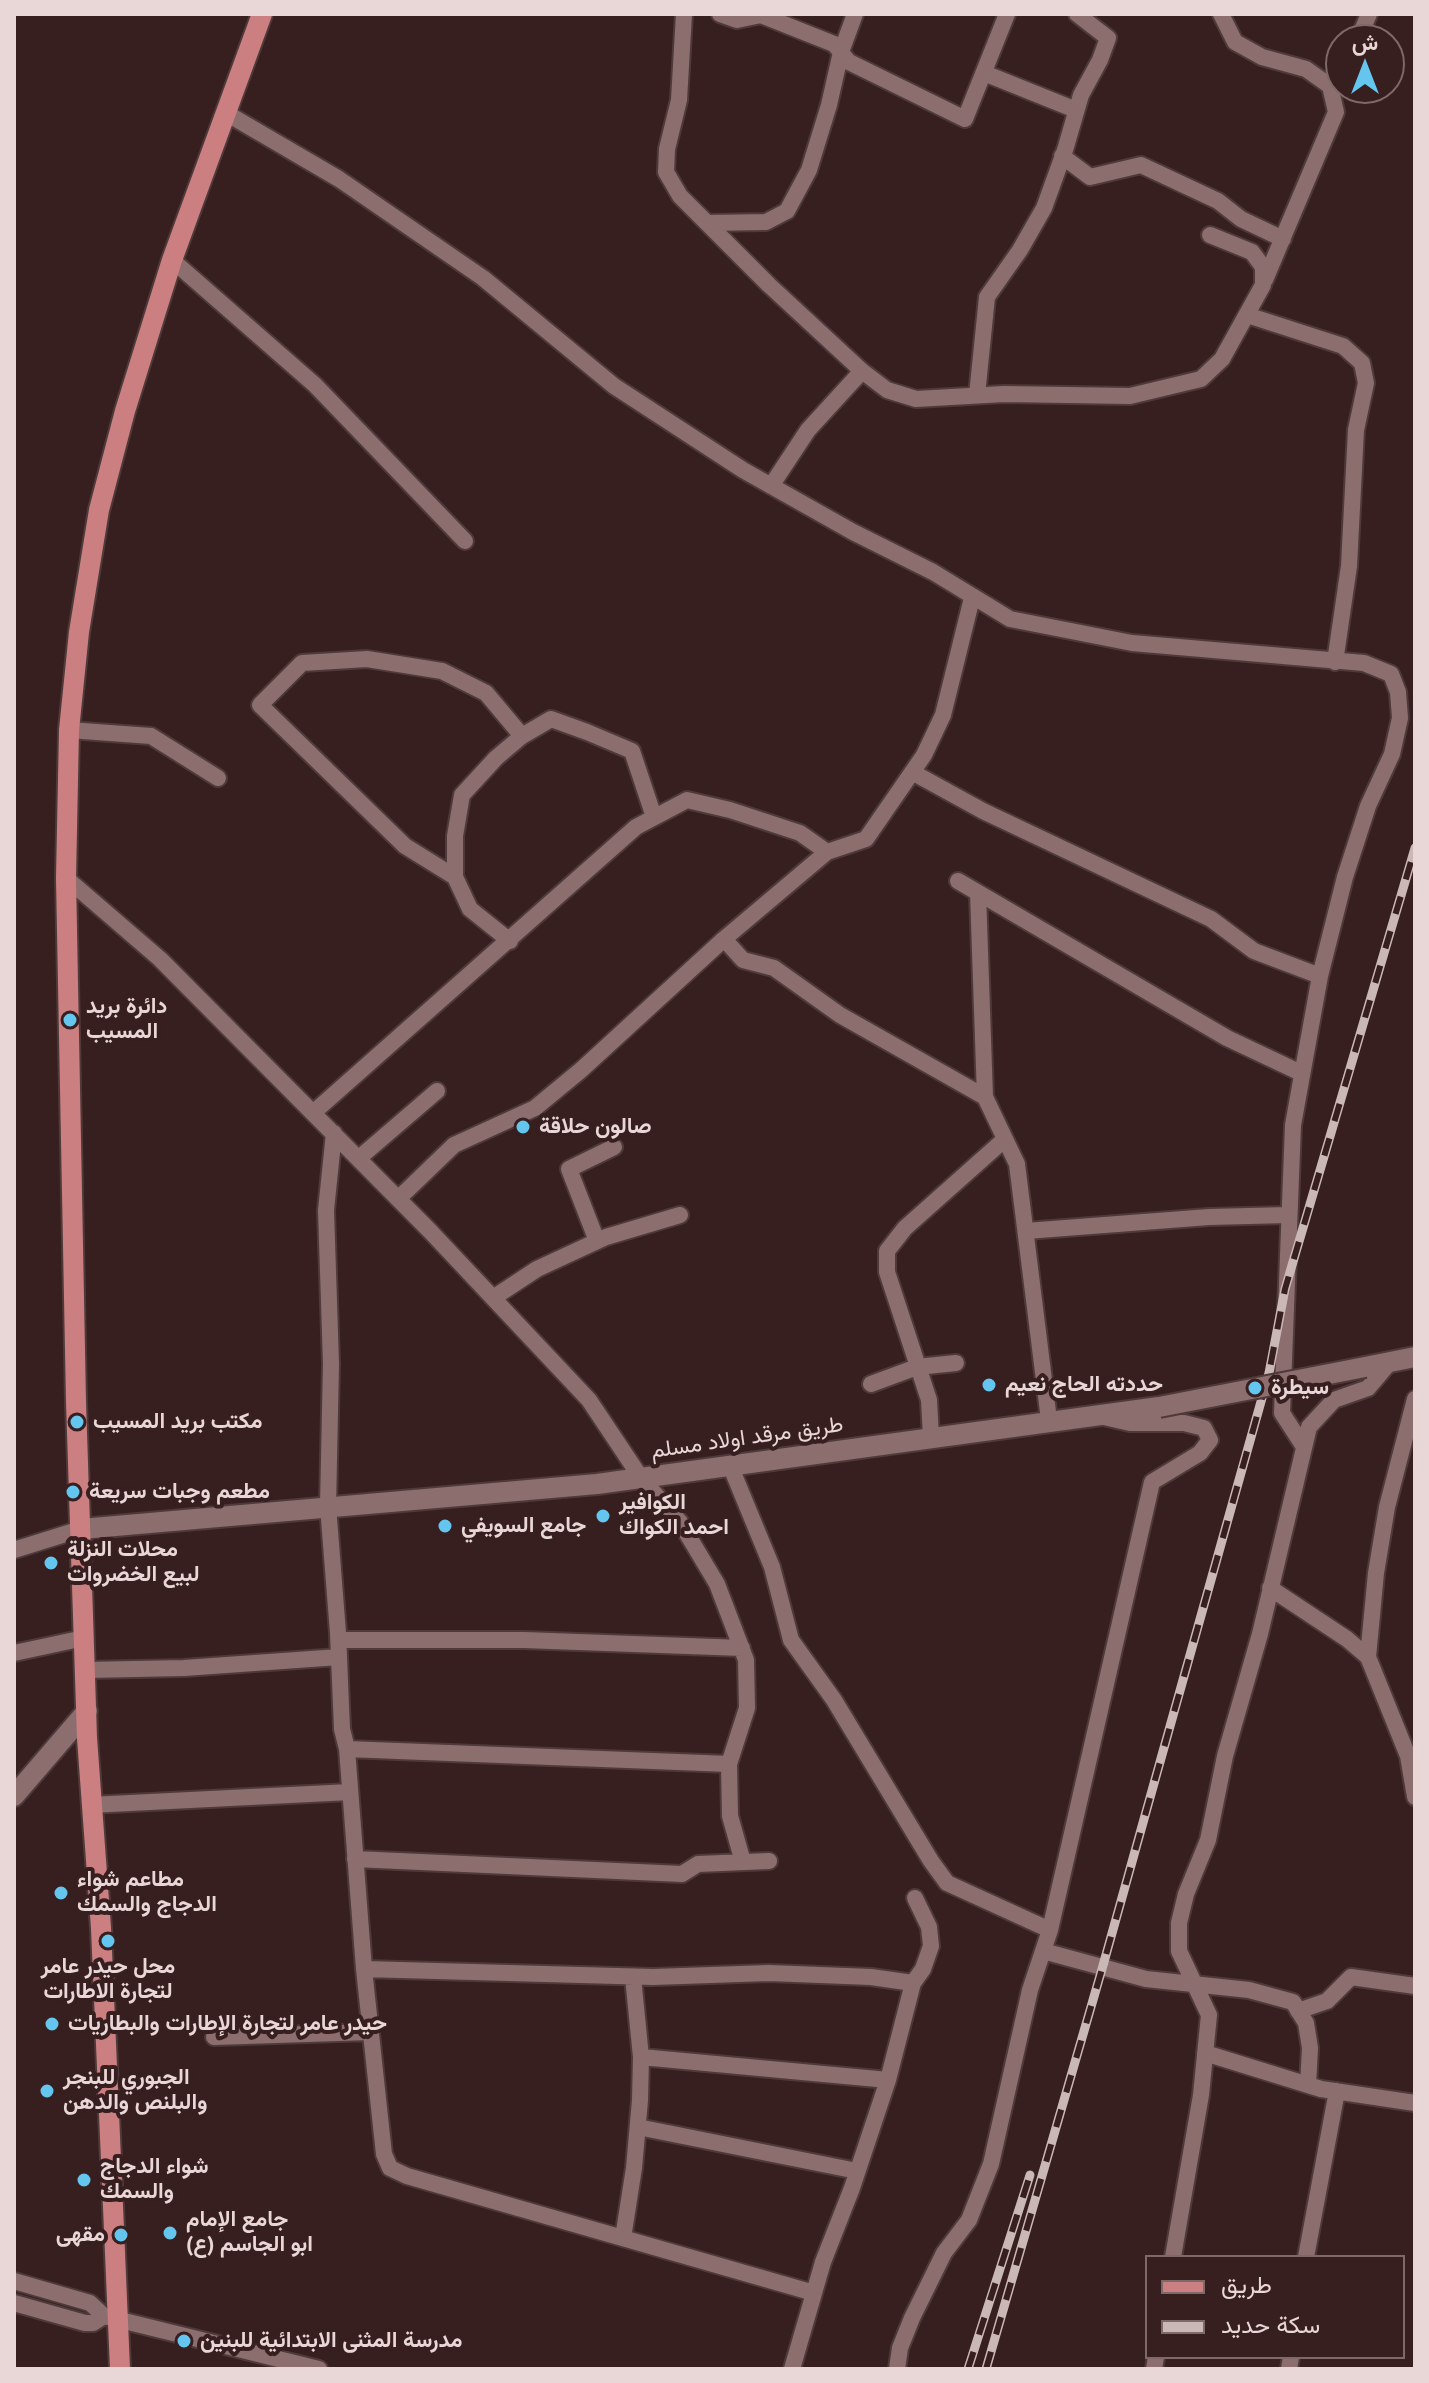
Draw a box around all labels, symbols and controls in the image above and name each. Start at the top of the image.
north arrow [1325,24,1405,104]
text: ش [1352,28,1378,56]
place label: دائرة بريد المسيب [86,994,167,1046]
marker: دائرة بريد المسيب [61,1011,79,1029]
place label: صالون حلاقة [539,1114,652,1140]
marker: صالون حلاقة [514,1118,532,1136]
place label: حددته الحاج نعيم [1005,1372,1163,1398]
place label: سيطرة [1271,1375,1329,1401]
marker: حددته الحاج نعيم [980,1376,998,1394]
marker: سيطرة [1246,1379,1264,1397]
place label: مكتب بريد المسيب [93,1409,262,1435]
street label: طريق مرقد اولاد مسلم [649,1411,845,1465]
marker: مكتب بريد المسيب [68,1413,86,1431]
place label: مطعم وجبات سريعة [89,1479,270,1505]
marker: مطعم وجبات سريعة [64,1483,82,1501]
place label: الكوافير احمد الكواك [619,1490,729,1542]
marker: الكوافير احمد الكواك [594,1507,612,1525]
place label: جامع السويفي [461,1513,586,1539]
marker: جامع السويفي [436,1517,454,1535]
place label: محلات النزلة لبيع الخضروات [67,1537,200,1588]
marker: محلات النزلة لبيع الخضروات [42,1554,60,1572]
place label: مطاعم شواء الدجاج والسمك [77,1867,217,1918]
marker: مطاعم شواء الدجاج والسمك [52,1884,70,1902]
marker: محل حيدر عامر لتجارة الاطارات [99,1932,117,1950]
place label: محل حيدر عامر لتجارة الاطارات [41,1954,175,2006]
place label: حيدر عامر لتجارة الإطارات والبطاريات [68,2011,387,2037]
marker: حيدر عامر لتجارة الإطارات والبطاريات [43,2015,61,2033]
place label: الجبوري للبنجر والبلنص والدهن [63,2065,207,2116]
marker: الجبوري للبنجر والبلنص والدهن [38,2082,56,2100]
place label: شواء الدجاج والسمك [100,2154,209,2206]
marker: شواء الدجاج والسمك [75,2171,93,2189]
place label: جامع الإمام ابو الجاسم (ع) [186,2207,313,2258]
place label: مقهى [56,2222,105,2248]
marker: جامع الإمام ابو الجاسم (ع) [161,2224,179,2242]
marker: مقهى [112,2226,130,2244]
legend [1145,2255,1405,2359]
text: طريق [1221,2269,1272,2300]
text: سكة حديد [1221,2309,1320,2340]
place label: مدرسة المثنى الابتدائية للبنين [200,2328,462,2354]
marker: مدرسة المثنى الابتدائية للبنين [175,2332,193,2350]

